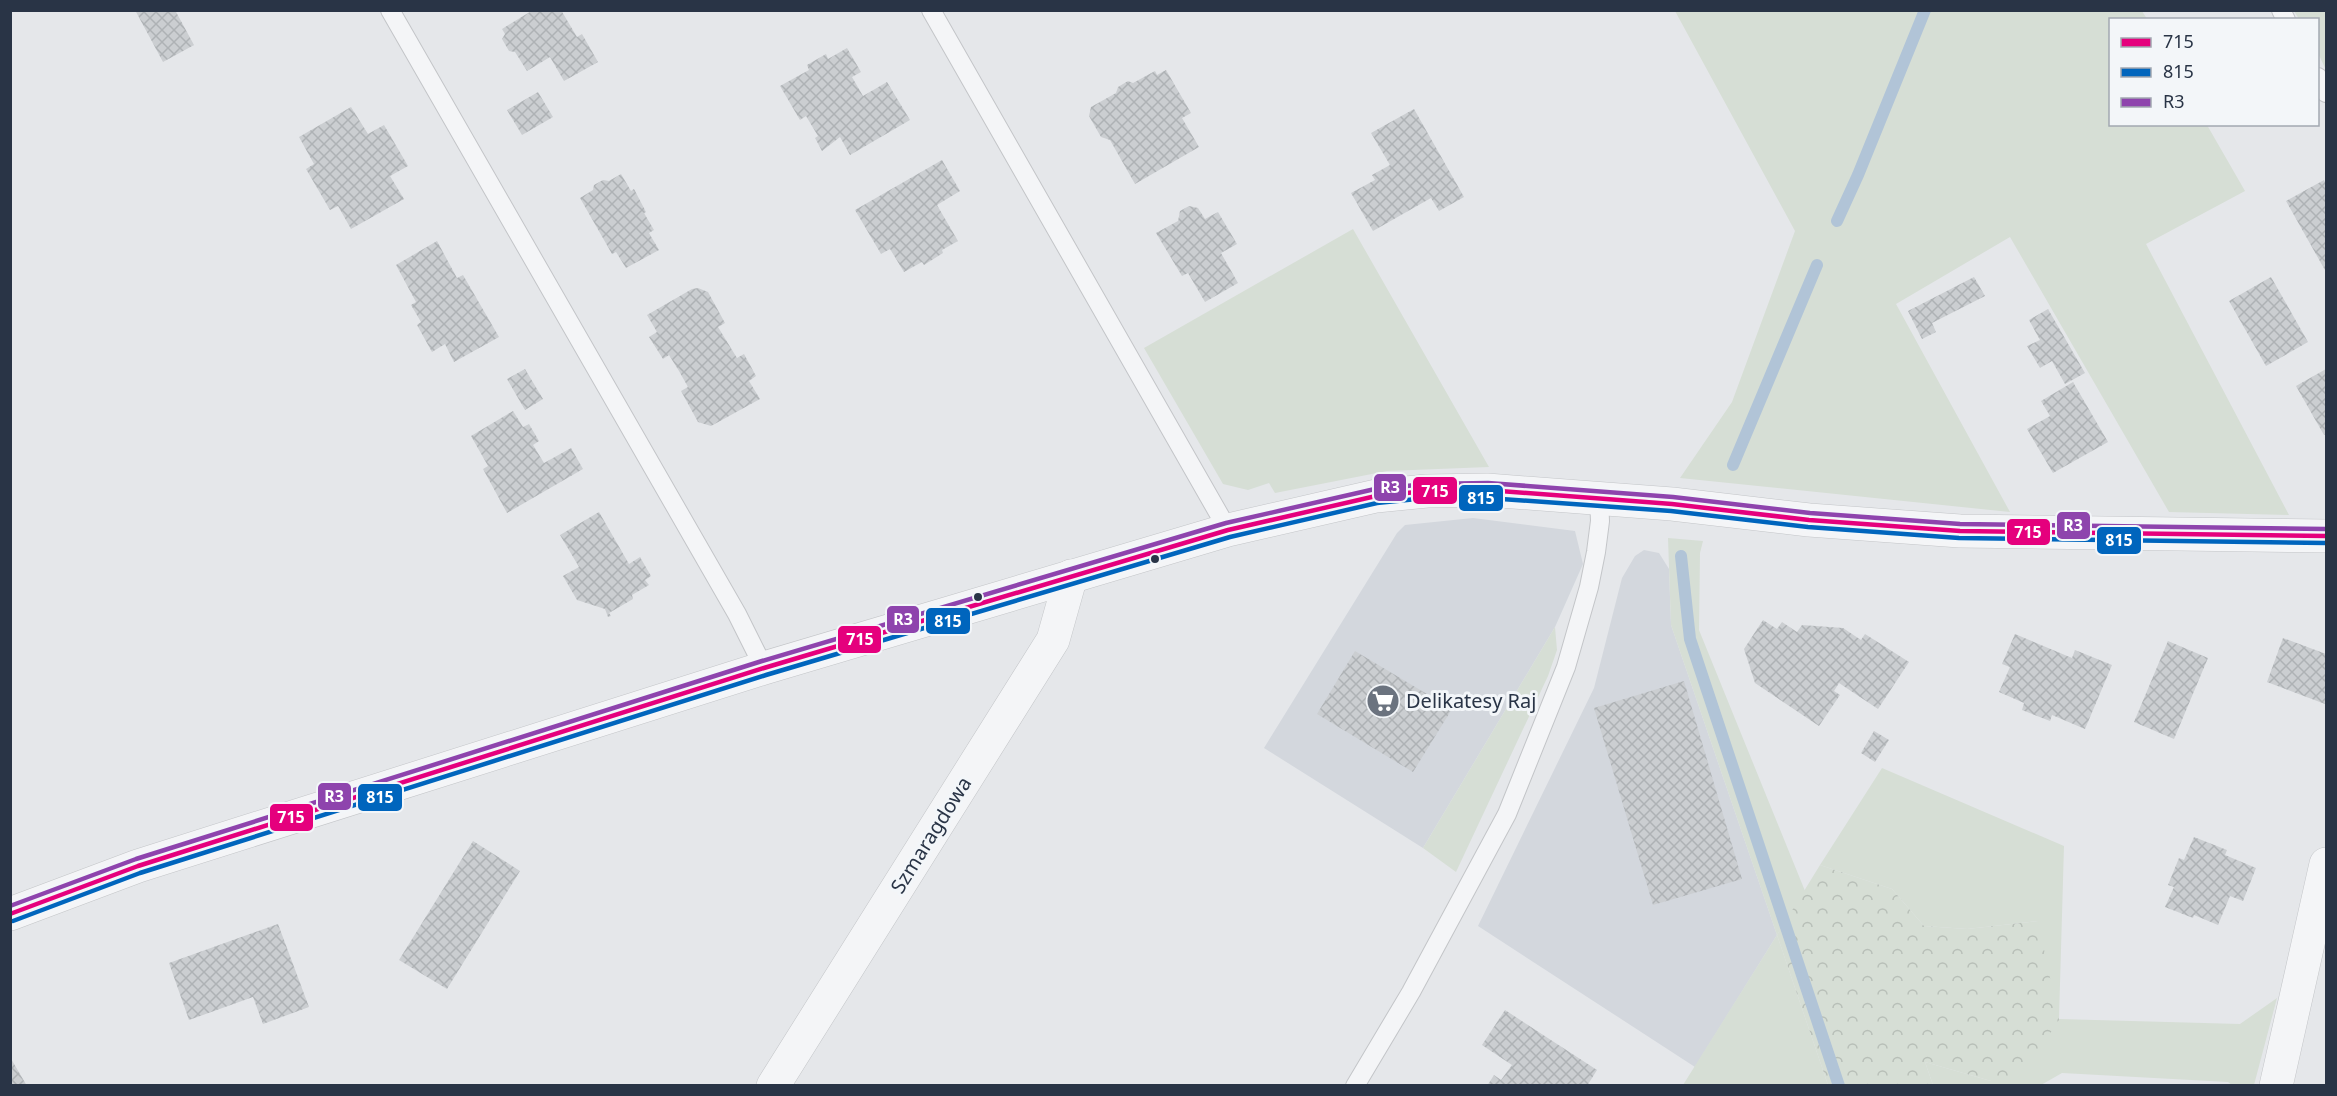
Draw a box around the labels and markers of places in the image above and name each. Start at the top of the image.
unlabelled marker [1149,553,1161,565]
unlabelled marker [972,591,984,603]
supermarket icon: Delikatesy Raj [1365,683,1401,719]
place label: Delikatesy Raj [1406,687,1536,714]

